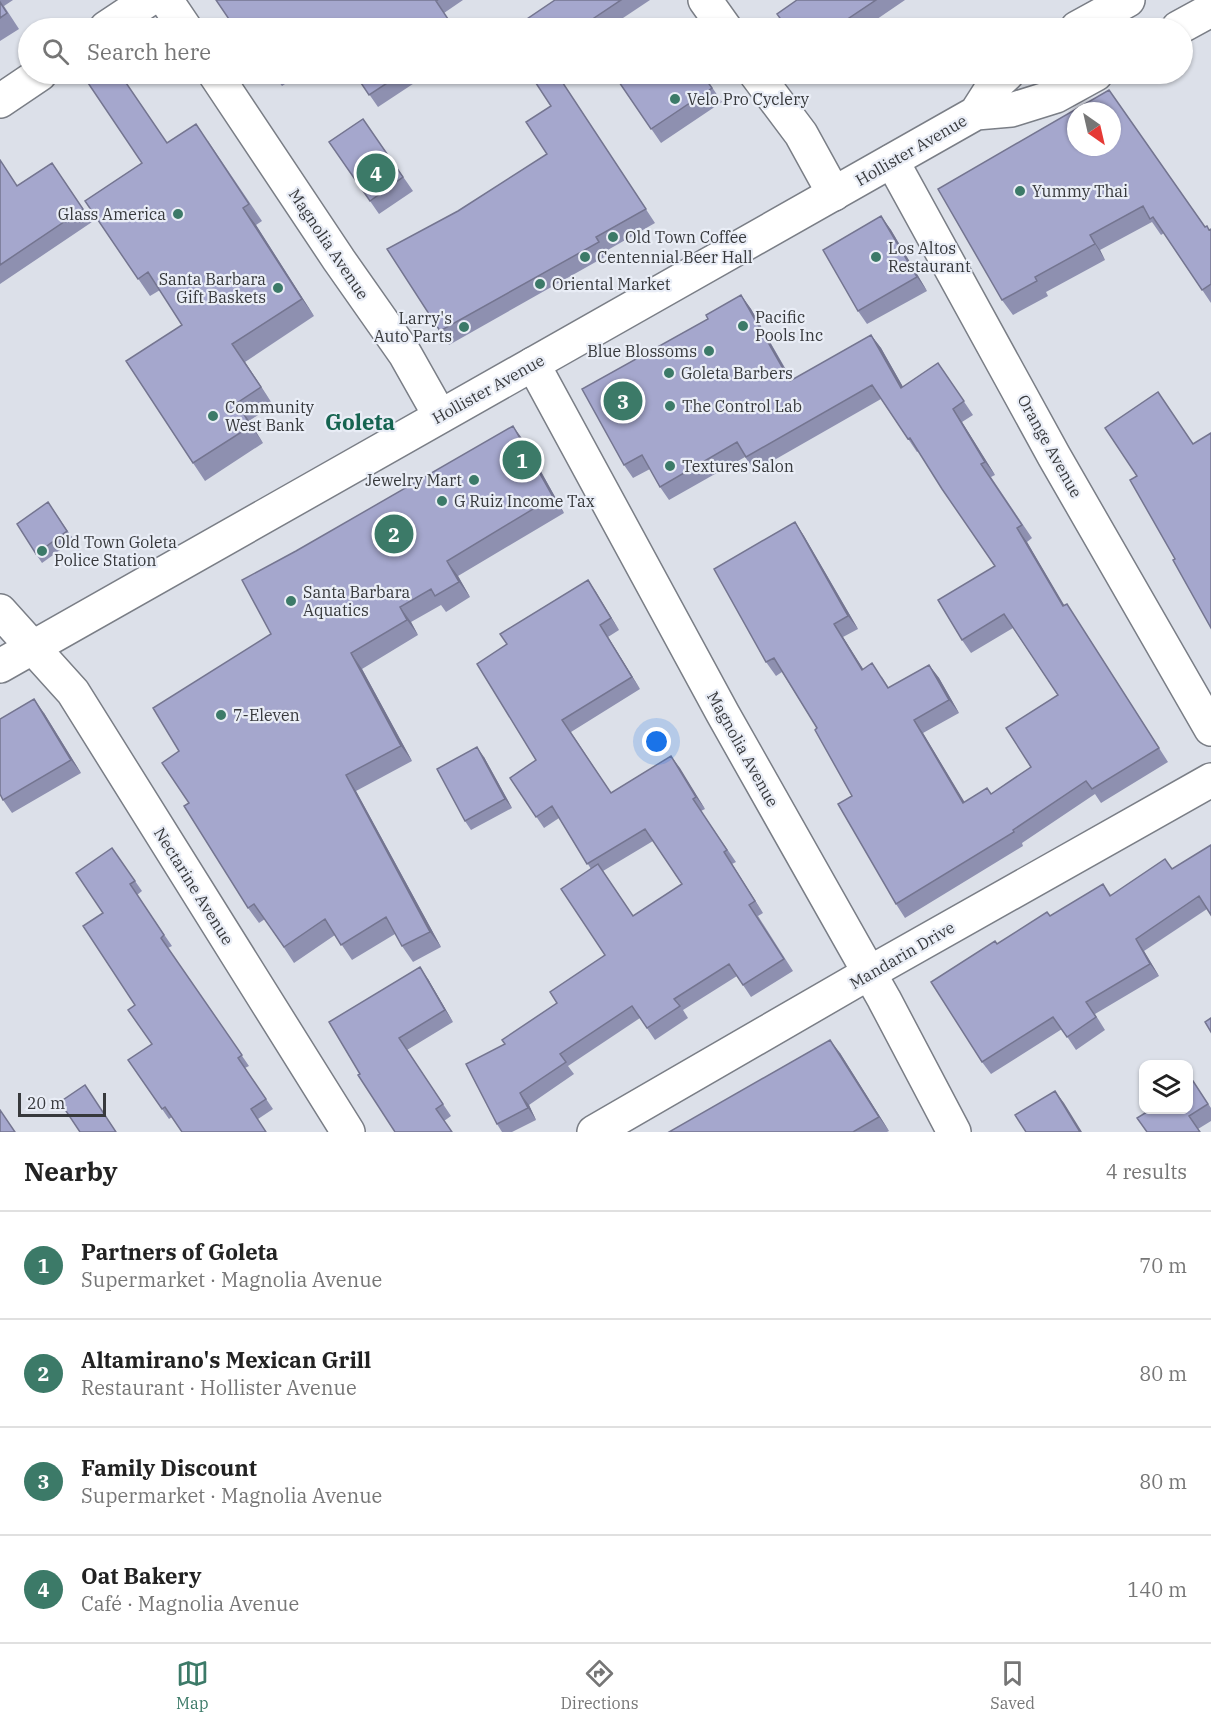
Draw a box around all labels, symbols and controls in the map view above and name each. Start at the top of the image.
search box [18,18,1193,84]
icon: search [39,35,72,68]
text: Search here [87,37,211,66]
place label: Velo Pro Cyclery [687,89,809,109]
marker: Velo Pro Cyclery [668,92,682,106]
north arrow [1067,102,1121,156]
street label: Hollister Avenue [852,110,970,190]
pin: 4 [356,150,395,195]
place label: Yummy Thai [1032,181,1128,201]
marker: Yummy Thai [1013,184,1027,198]
street label: Magnolia Avenue [285,185,373,303]
place label: Glass America [58,204,166,224]
marker: Glass America [171,207,185,221]
place label: Old Town Coffee [625,227,747,247]
marker: Old Town Coffee [606,230,620,244]
place label: Los Altos Restaurant [888,238,971,276]
place label: Centennial Beer Hall [597,247,753,267]
marker: Centennial Beer Hall [578,250,592,264]
marker: Los Altos Restaurant [869,250,883,264]
place label: Santa Barbara Gift Baskets [159,269,266,307]
place label: Oriental Market [552,274,671,294]
marker: Oriental Market [533,277,547,291]
marker: Santa Barbara Gift Baskets [271,281,285,295]
place label: Pacific Pools Inc [755,307,823,345]
place label: Larry's Auto Parts [374,308,452,346]
marker: Pacific Pools Inc [736,319,750,333]
marker: Larry's Auto Parts [457,320,471,334]
place label: Blue Blossoms [587,341,697,361]
marker: Blue Blossoms [702,344,716,358]
street label: Hollister Avenue [428,350,548,428]
place label: Goleta Barbers [681,363,793,383]
marker: Goleta Barbers [662,366,676,380]
pin: 3 [604,378,642,424]
street label: Orange Avenue [1013,391,1087,501]
place label: The Control Lab [682,396,802,416]
place label: Community West Bank [225,397,315,435]
marker: The Control Lab [663,399,677,413]
district label: Goleta [325,407,395,436]
marker: Community West Bank [206,409,220,423]
pin: 1 [502,438,542,482]
place label: Textures Salon [682,456,794,476]
marker: Textures Salon [663,459,677,473]
place label: Jewelry Mart [365,470,462,490]
marker: Jewelry Mart [467,473,481,487]
place label: G Ruiz Income Tax [454,491,595,511]
marker: G Ruiz Income Tax [435,494,449,508]
pin: 2 [374,512,414,556]
place label: Old Town Goleta Police Station [54,532,177,570]
marker: Old Town Goleta Police Station [35,544,49,558]
place label: Santa Barbara Aquatics [303,582,411,620]
marker: Santa Barbara Aquatics [284,594,298,608]
street label: Magnolia Avenue [703,688,783,810]
place label: 7-Eleven [233,705,300,725]
marker: 7-Eleven [214,708,228,722]
your location [642,727,671,756]
street label: Nectarine Avenue [150,824,238,948]
street label: Mandarin Drive [846,917,958,993]
map controls [1139,1060,1193,1114]
button: layers [1139,1060,1193,1114]
scale bar [18,1090,106,1118]
text: 20 m [27,1093,65,1113]
text: Nearby [24,1154,118,1188]
text: 4 results [1106,1158,1187,1185]
text: Partners of Goleta [81,1237,278,1266]
text: 1 [38,1252,50,1279]
text: 70 m [1139,1252,1187,1279]
text: Supermarket · Magnolia Avenue [81,1266,382,1293]
text: Altamirano's Mexican Grill [81,1345,371,1374]
text: 2 [38,1360,50,1387]
text: 80 m [1139,1360,1187,1387]
text: Restaurant · Hollister Avenue [81,1374,357,1401]
text: Family Discount [81,1453,257,1482]
text: 3 [38,1468,50,1495]
text: 80 m [1139,1468,1187,1495]
text: Supermarket · Magnolia Avenue [81,1482,382,1509]
text: Oat Bakery [81,1561,201,1590]
text: 4 [38,1576,50,1603]
text: 140 m [1127,1576,1187,1603]
text: Café · Magnolia Avenue [81,1590,299,1617]
tab: Map [176,1657,209,1713]
tab: Directions [561,1657,639,1713]
tab: Saved [990,1657,1035,1713]

